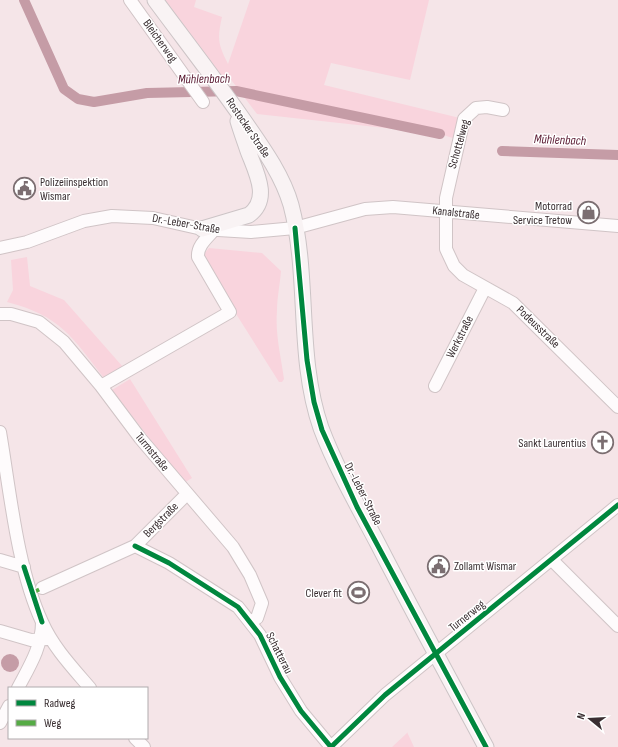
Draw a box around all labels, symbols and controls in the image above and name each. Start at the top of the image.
street label: Bleicherweg [139,17,181,66]
water label: Mühlenbach [178,71,231,87]
street label: Rostocker Straße [222,95,274,161]
street label: Schottelweg [445,117,473,170]
water label: Mühlenbach [534,131,587,149]
place label: Polizeiinspektion Wismar [40,175,108,204]
public building icon: Polizeiinspektion Wismar [11,176,37,202]
place label: Motorrad Service Tretow [513,199,572,228]
shop icon: Motorrad Service Tretow [575,200,601,226]
street label: Kanalstraße [432,203,481,223]
street label: Dr.-Leber-Straße [151,211,221,237]
street label: Podeusstraße [513,303,563,352]
street label: Werkstraße [443,313,477,361]
street label: Turmstraße [132,429,172,475]
church icon: Sankt Laurentius [589,430,615,456]
place label: Sankt Laurentius [518,436,586,451]
street label: Dr.-Leber-Straße [341,460,385,528]
street label: Bergstraße [140,499,182,541]
public building icon: Zollamt Wismar [426,553,452,579]
place label: Zollamt Wismar [454,559,517,574]
sports icon: Clever fit [345,580,371,606]
place label: Clever fit [306,586,342,601]
street label: Turnerweg [446,597,488,635]
street label: Schatterau [262,630,296,676]
legend [8,687,148,739]
text: Radweg [44,696,76,711]
north arrow [570,699,610,739]
text: N [574,711,588,721]
text: Weg [44,716,61,731]

